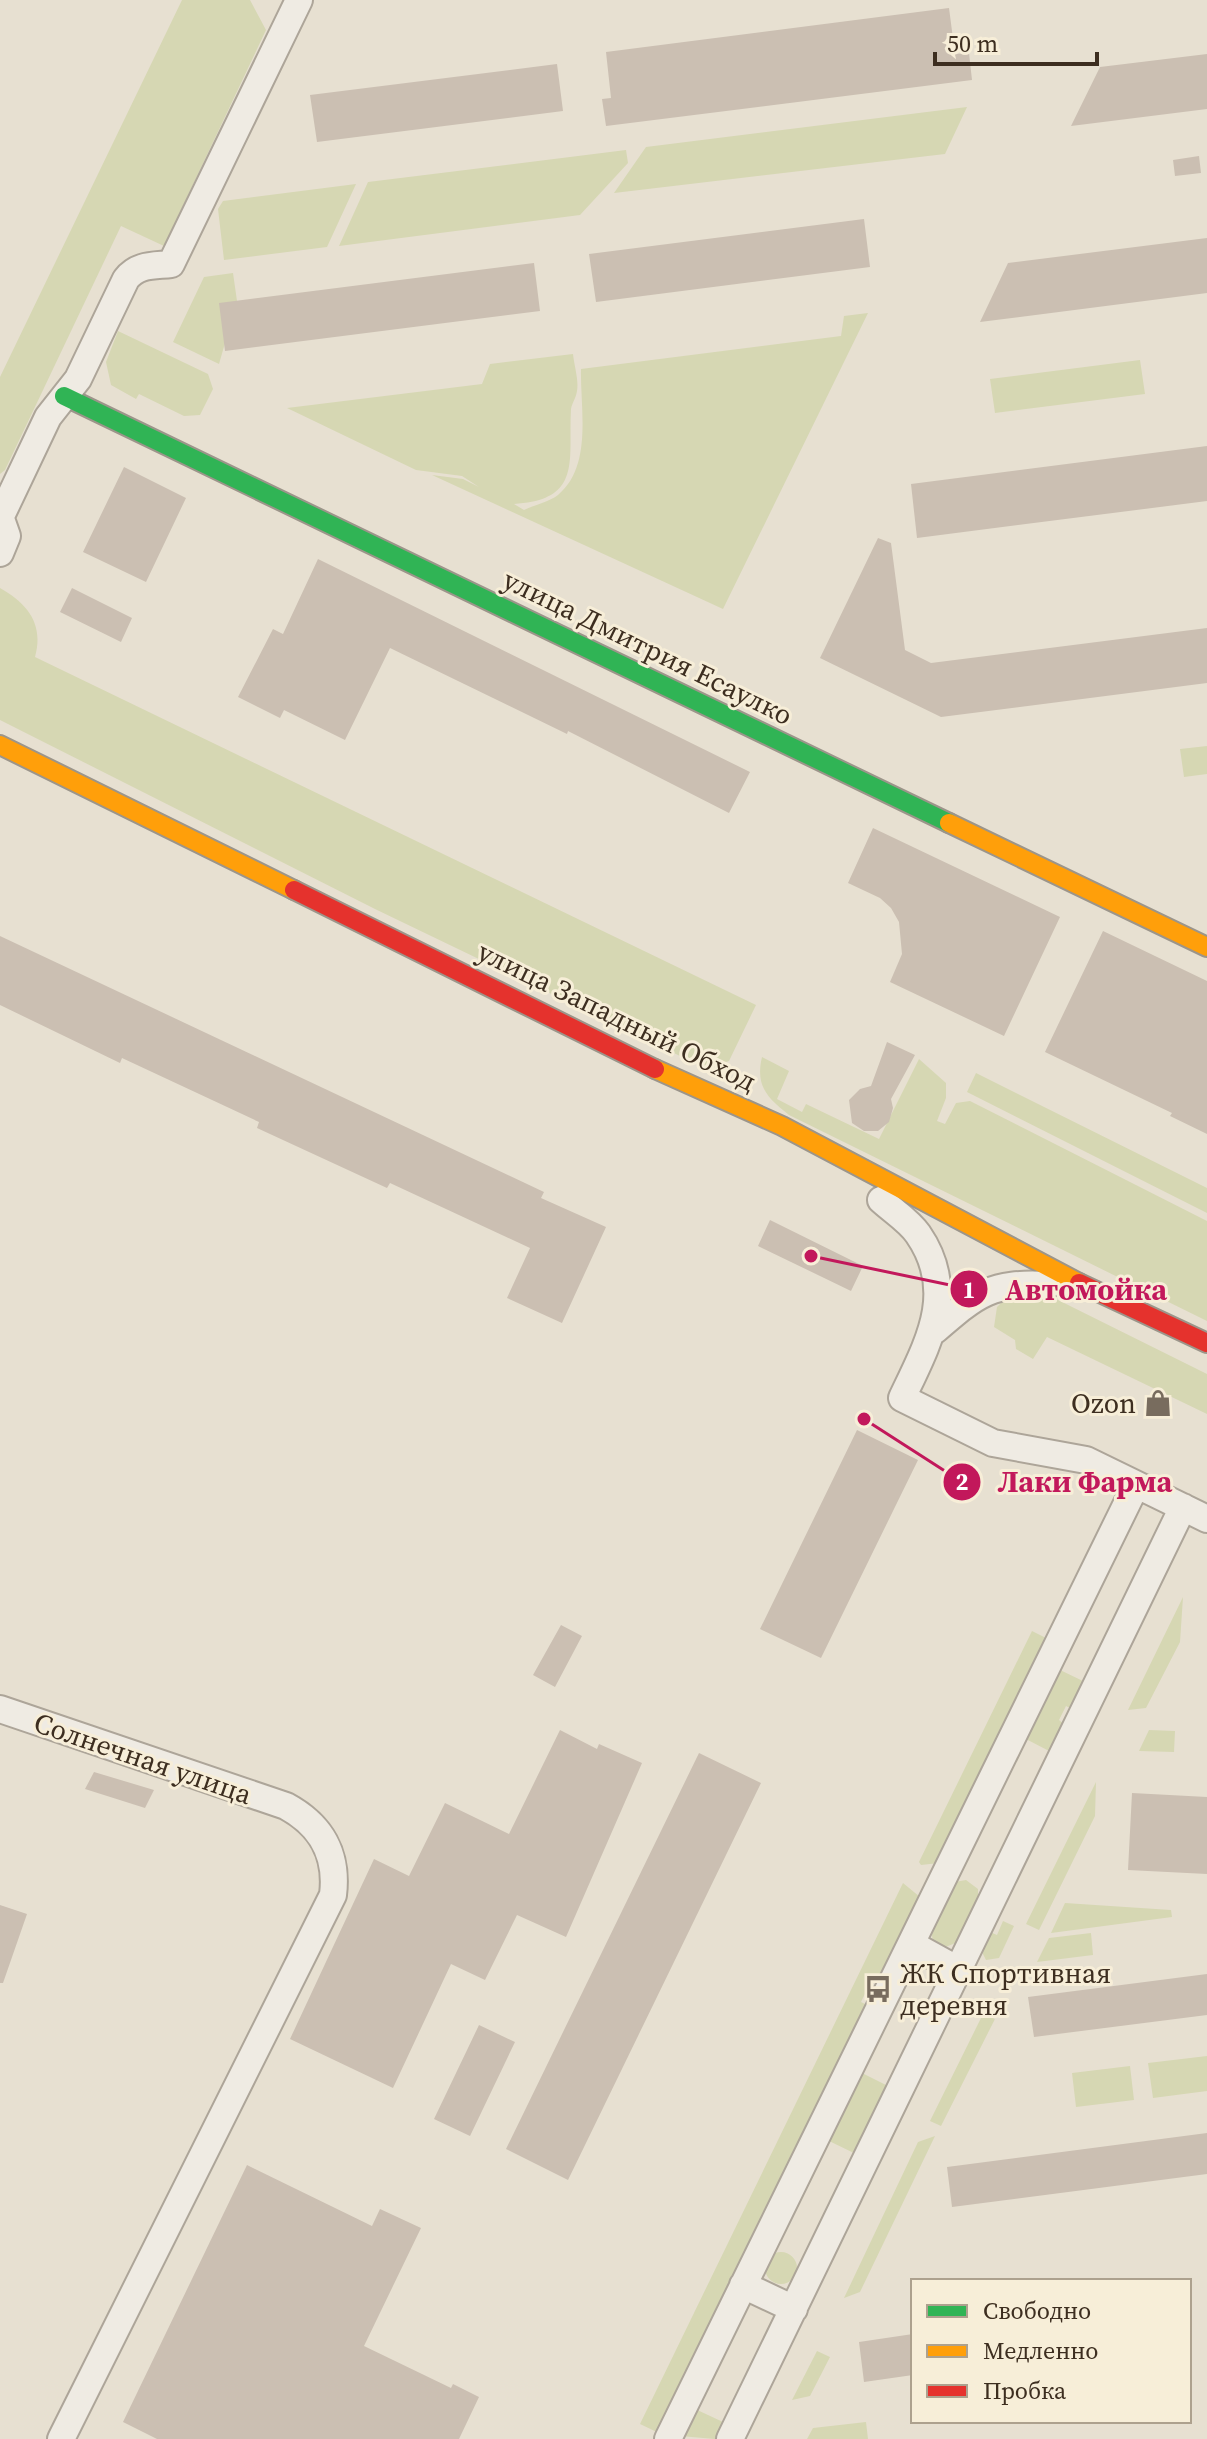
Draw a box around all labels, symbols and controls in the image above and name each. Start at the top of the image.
scale bar [935,16,1097,66]
text: 50 m [947,27,998,60]
street label: улица Дмитрия Есаулко [497,560,799,734]
street label: улица Западный Обход [471,932,763,1100]
callout: Автомойка [949,1262,1183,1316]
text: Автомойка [1005,1269,1168,1310]
text: 1 [962,1273,976,1306]
place label: Ozon [1071,1384,1136,1422]
shop icon: Ozon [1143,1388,1173,1418]
callout: Лаки Фарма [942,1455,1189,1509]
text: Лаки Фарма [998,1461,1173,1502]
text: 2 [955,1465,969,1498]
street label: Солнечная улица [29,1703,258,1813]
place label: ЖК Спортивная деревня [900,1954,1111,2024]
bus stop icon: ЖК Спортивная деревня [863,1974,893,2004]
legend [911,2279,1191,2423]
text: Свободно [983,2294,1091,2327]
text: Медленно [983,2334,1098,2367]
text: Пробка [983,2374,1067,2407]

